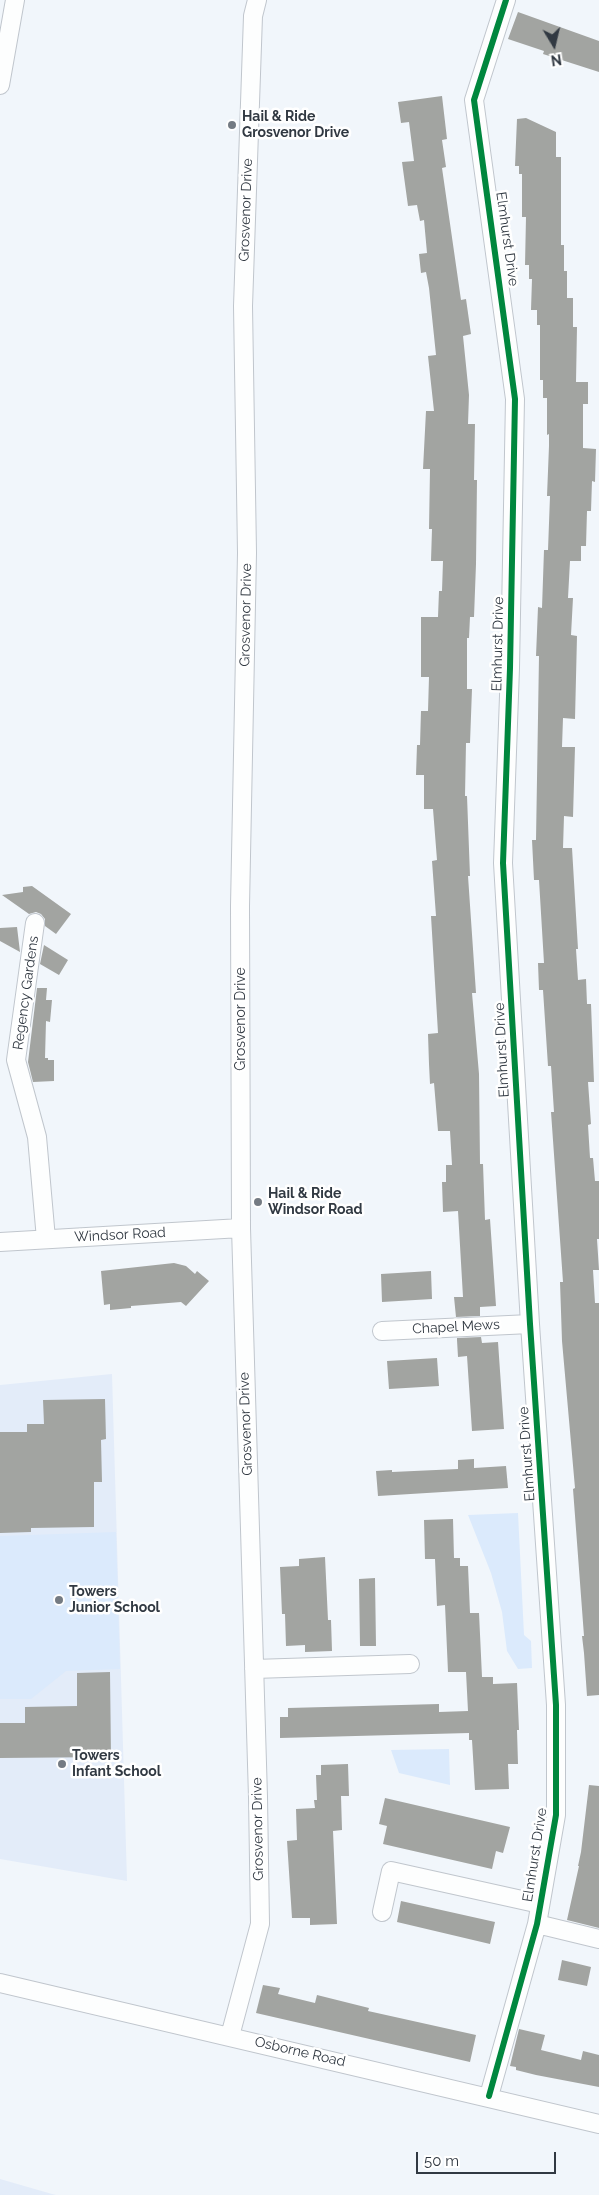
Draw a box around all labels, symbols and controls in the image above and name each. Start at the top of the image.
north arrow [529,20,579,70]
text: N [550,51,563,69]
place label: Hail & Ride Grosvenor Drive [242,109,349,142]
marker: Hail & Ride Grosvenor Drive [226,119,238,131]
street label: Grosvenor Drive [236,158,256,262]
street label: Elmhurst Drive [492,191,522,287]
street label: Grosvenor Drive [237,563,255,667]
street label: Elmhurst Drive [489,596,507,692]
street label: Regency Gardens [10,935,42,1051]
street label: Grosvenor Drive [233,967,249,1071]
street label: Elmhurst Drive [491,1002,513,1098]
place label: Hail & Ride Windsor Road [268,1186,363,1218]
marker: Hail & Ride Windsor Road [252,1196,264,1208]
street label: Windsor Road [74,1224,166,1246]
street label: Chapel Mews [412,1316,500,1338]
street label: Grosvenor Drive [236,1372,256,1476]
street label: Elmhurst Drive [515,1406,539,1502]
place label: Towers Junior School [69,1584,160,1616]
marker: Towers Junior School [53,1594,65,1606]
place label: Towers Infant School [72,1748,161,1780]
marker: Towers Infant School [56,1758,68,1770]
street label: Grosvenor Drive [249,1777,267,1881]
street label: Elmhurst Drive [519,1807,551,1903]
street label: Osborne Road [253,2033,347,2071]
scale bar [419,2142,559,2174]
text: 50 m [424,2152,459,2170]

